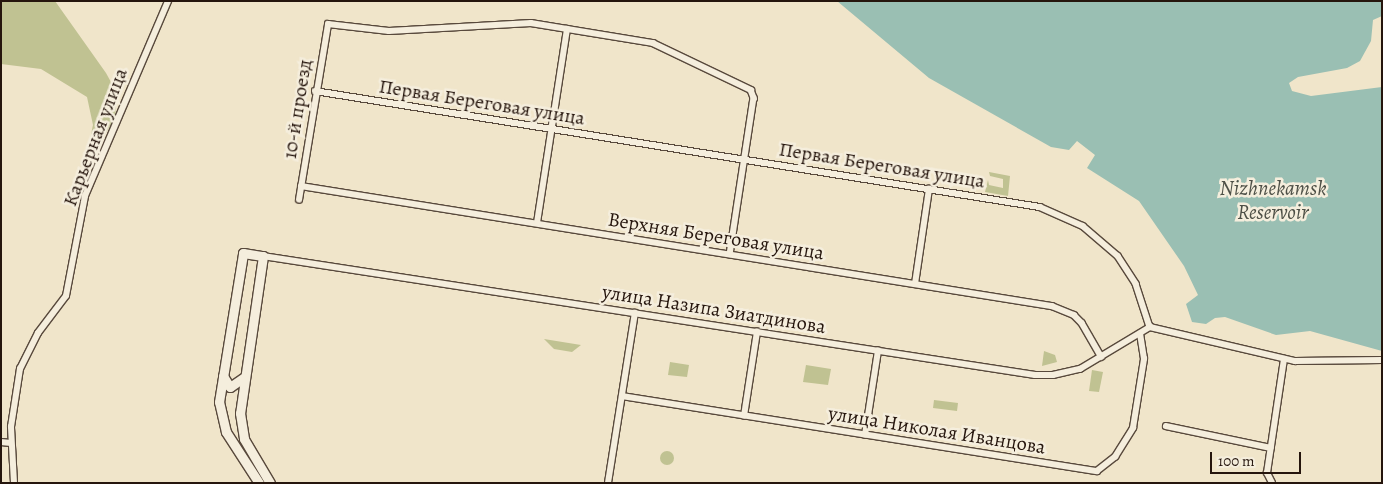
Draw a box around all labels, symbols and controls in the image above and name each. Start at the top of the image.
street label: 10-й проезд [277,58,317,160]
street label: Карьерная улица [58,64,132,210]
street label: Первая Береговая улица [377,74,587,130]
street label: Первая Береговая улица [777,137,987,193]
water label: Nizhnekamsk Reservoir [1220,175,1326,225]
street label: Верхняя Береговая улица [606,207,826,265]
street label: улица Назипа Зиатдинова [601,279,827,339]
street label: улица Николая Иванцова [827,401,1047,459]
scale bar [1213,442,1304,474]
text: 100 m [1218,451,1255,471]

